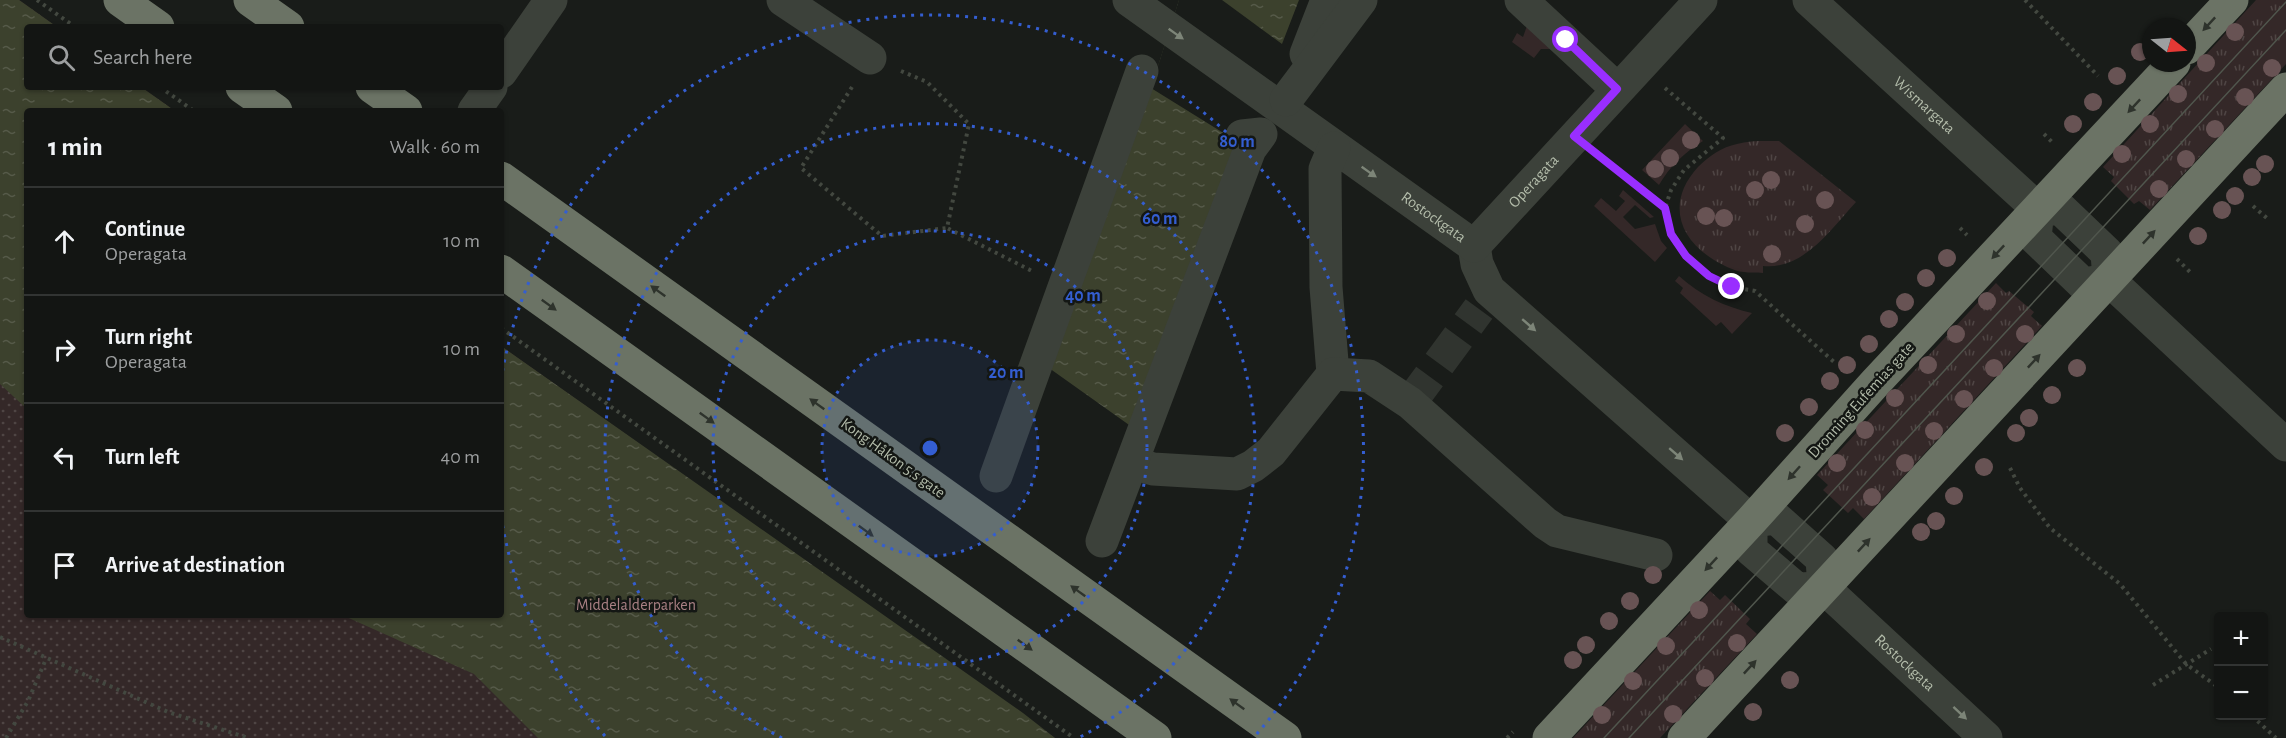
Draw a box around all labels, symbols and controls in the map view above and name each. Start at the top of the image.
one-way arrow [2202,17,2216,32]
north arrow [2142,18,2196,72]
search box [24,24,504,90]
route start [1552,26,1578,52]
one-way arrow [1169,28,1184,40]
icon: search [45,41,78,74]
text: Search here [93,46,192,68]
street label: Wismargata [1890,73,1958,137]
one-way arrow [2127,98,2141,112]
text: 80 m [1219,133,1255,151]
text: 1 min [48,134,103,160]
text: Walk · 60 m [389,137,480,157]
street label: Operagata [1506,152,1562,211]
one-way arrow [1361,166,1377,178]
street label: Rostockgata [1398,189,1469,246]
text: 60 m [1142,210,1178,228]
text: Continue [105,218,185,240]
icon: ahead [48,225,81,258]
one-way arrow [2142,230,2155,245]
text: 10 m [443,231,480,251]
text: Operagata [105,244,187,264]
one-way arrow [1992,244,2005,259]
route end [1718,273,1744,299]
one-way arrow [651,285,667,297]
text: 40 m [1065,287,1101,305]
one-way arrow [540,299,556,311]
one-way arrow [1521,318,1536,331]
text: Turn right [105,326,192,348]
icon: right [48,333,81,366]
text: 10 m [443,339,480,359]
street label: Dronning Eufemias gate [1805,339,1917,461]
text: Operagata [105,352,187,372]
one-way arrow [2027,353,2041,368]
text: 20 m [988,364,1024,382]
one-way arrow [810,398,826,410]
one-way arrow [699,412,715,424]
street label: Kong Håkon 5.s gate [838,415,948,501]
centre of rings [920,438,940,458]
icon: left [48,441,81,474]
text: Turn left [105,446,179,468]
text: 40 m [441,447,480,467]
one-way arrow [1668,447,1683,460]
one-way arrow [1788,465,1801,480]
one-way arrow [858,525,873,537]
one-way arrow [1857,538,1871,553]
icon: arrive [48,549,81,582]
text: Arrive at destination [105,554,285,576]
one-way arrow [1705,556,1718,571]
one-way arrow [1071,585,1087,597]
park label: Middelalderparken [576,597,696,613]
map controls [2214,612,2268,720]
button: + [2214,612,2268,666]
street label: Rostockgata [1872,631,1938,694]
one-way arrow [1016,639,1032,651]
one-way arrow [1743,660,1756,675]
button: − [2214,666,2268,720]
one-way arrow [1229,698,1245,710]
one-way arrow [1952,706,1966,720]

